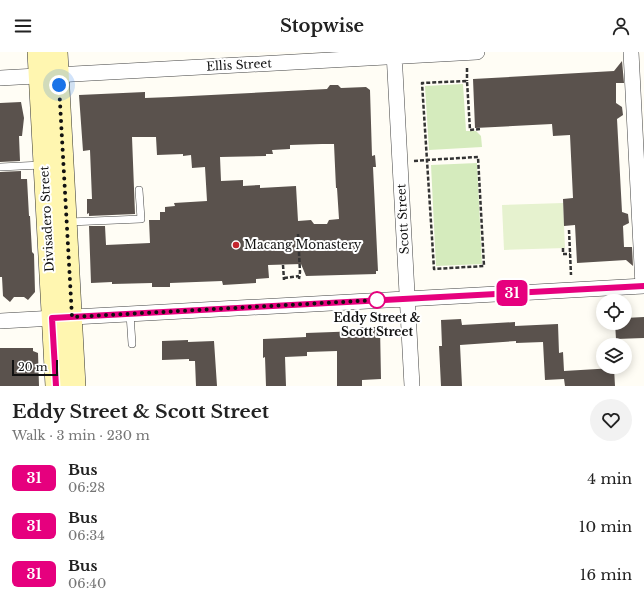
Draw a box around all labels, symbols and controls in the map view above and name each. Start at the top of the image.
icon: menu [12,15,34,37]
text: Stopwise [280,15,364,37]
icon: person [610,15,632,37]
street label: Ellis Street [206,55,273,74]
your location [49,75,69,95]
street label: Divisadero Street [36,165,57,272]
street label: Scott Street [393,183,412,255]
place label: Macang Monastery [244,237,362,252]
marker: Macang Monastery [231,240,241,250]
line badge: 31 [494,280,530,306]
text: 31 [504,284,520,302]
marker: Eddy Street & Scott Street [368,291,386,309]
map controls [596,294,632,374]
button: locate [596,294,632,330]
place label: Eddy Street & Scott Street [333,310,421,339]
button: layers [596,338,632,374]
scale bar [12,358,58,377]
text: 20 m [18,360,48,374]
button: heart [590,399,632,441]
text: Eddy Street & Scott Street [12,400,269,423]
text: Walk · 3 min · 230 m [12,427,150,444]
text: Bus [68,460,98,479]
text: 31 [26,469,42,487]
text: 4 min [587,469,632,488]
text: 06:28 [68,479,105,496]
text: Bus [68,508,98,527]
text: 31 [26,517,42,535]
text: 10 min [579,517,632,536]
text: 06:34 [68,527,105,544]
text: Bus [68,556,98,575]
text: 31 [26,565,42,583]
text: 16 min [580,565,632,584]
text: 06:40 [68,575,106,592]

